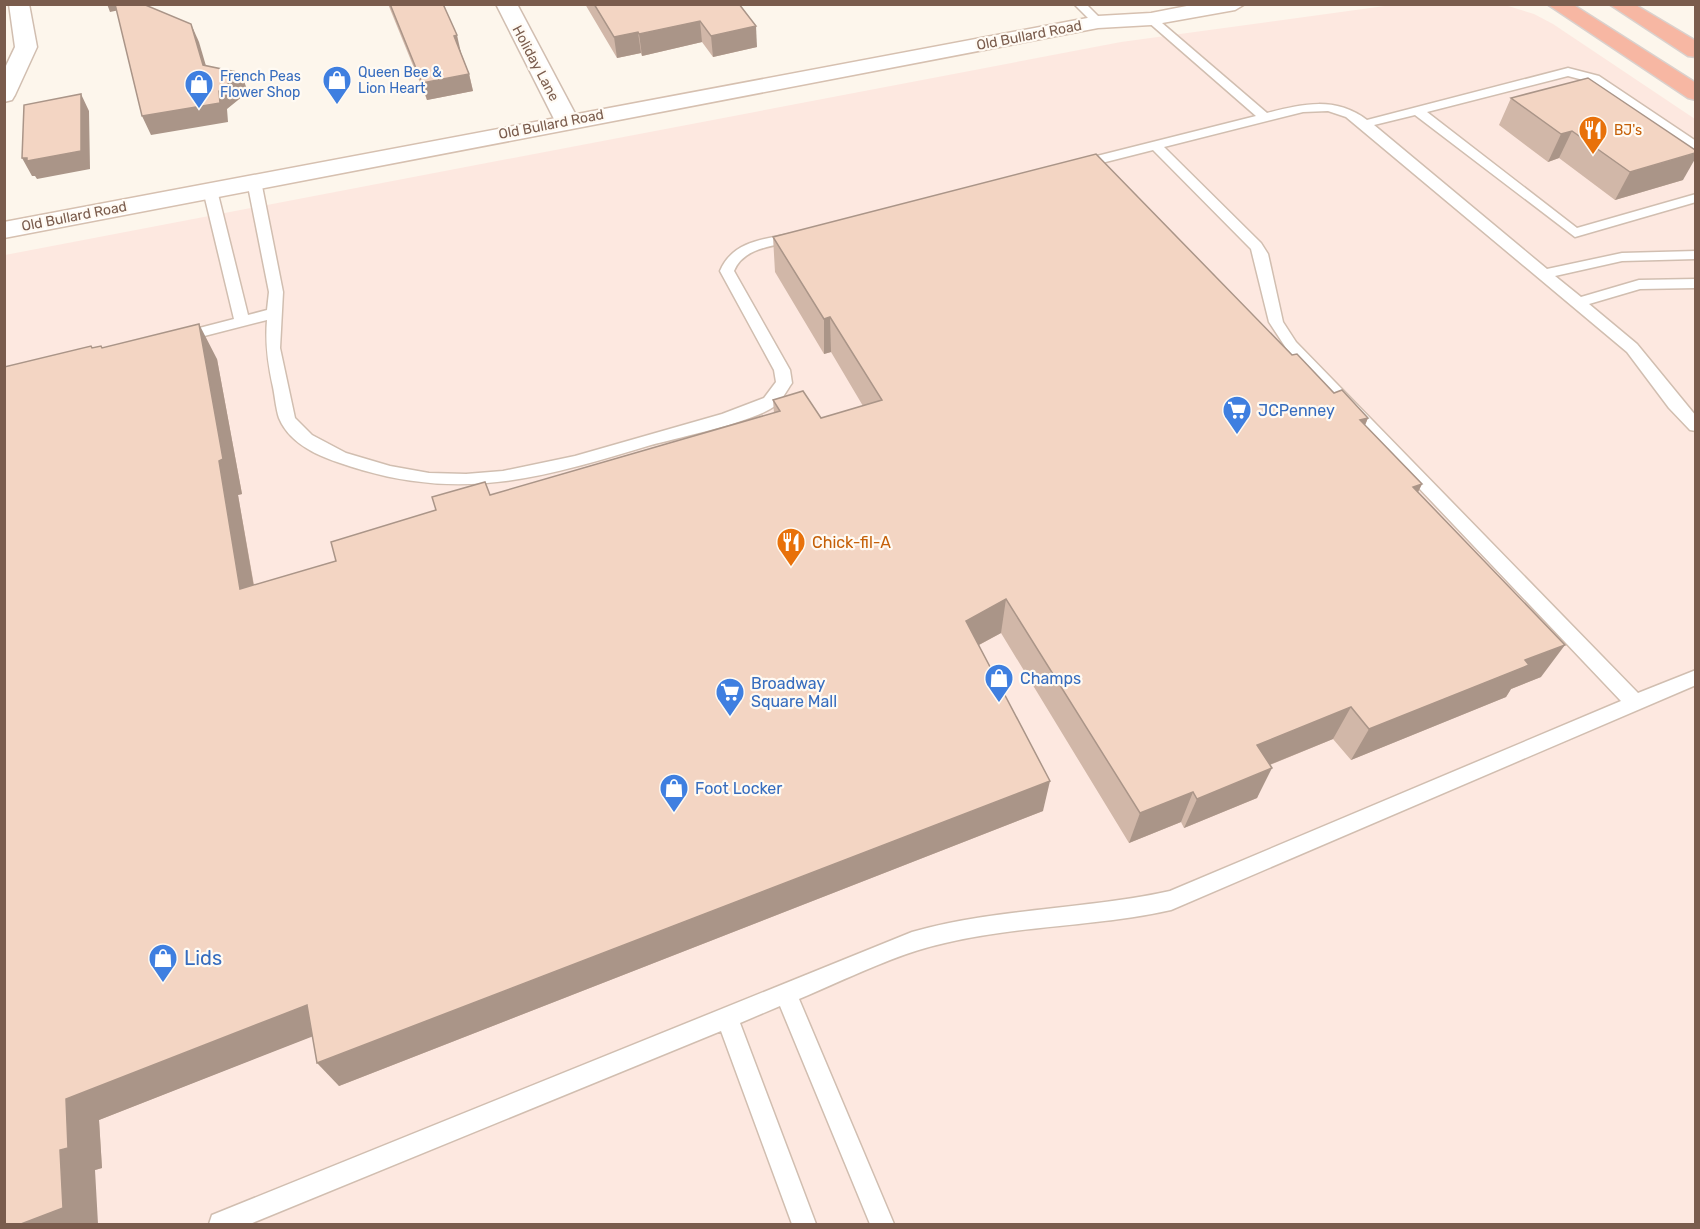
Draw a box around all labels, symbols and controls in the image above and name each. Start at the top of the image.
street label: Old Bullard Road [975,17,1083,54]
street label: Holiday Lane [508,22,563,104]
shop icon: Queen Bee & Lion Heart [321,64,353,106]
place label: Queen Bee & Lion Heart [358,64,442,97]
shop icon: French Peas Flower Shop [183,68,215,110]
place label: French Peas Flower Shop [220,68,301,101]
street label: Old Bullard Road [497,106,605,143]
restaurant icon: BJ's [1577,114,1609,156]
place label: BJ's [1614,122,1642,139]
street label: Old Bullard Road [20,198,128,235]
supermarket icon: JCPenney [1221,394,1253,436]
place label: JCPenney [1258,401,1335,420]
restaurant icon: Chick-fil-A [775,526,807,568]
place label: Chick-fil-A [812,533,891,552]
shop icon: Champs [983,662,1015,704]
place label: Champs [1020,669,1081,688]
place label: Broadway Square Mall [751,674,837,711]
supermarket icon: Broadway Square Mall [714,676,746,718]
shop icon: Foot Locker [658,772,690,814]
place label: Foot Locker [695,779,782,798]
shop icon: Lids [147,942,179,984]
place label: Lids [184,946,222,970]

